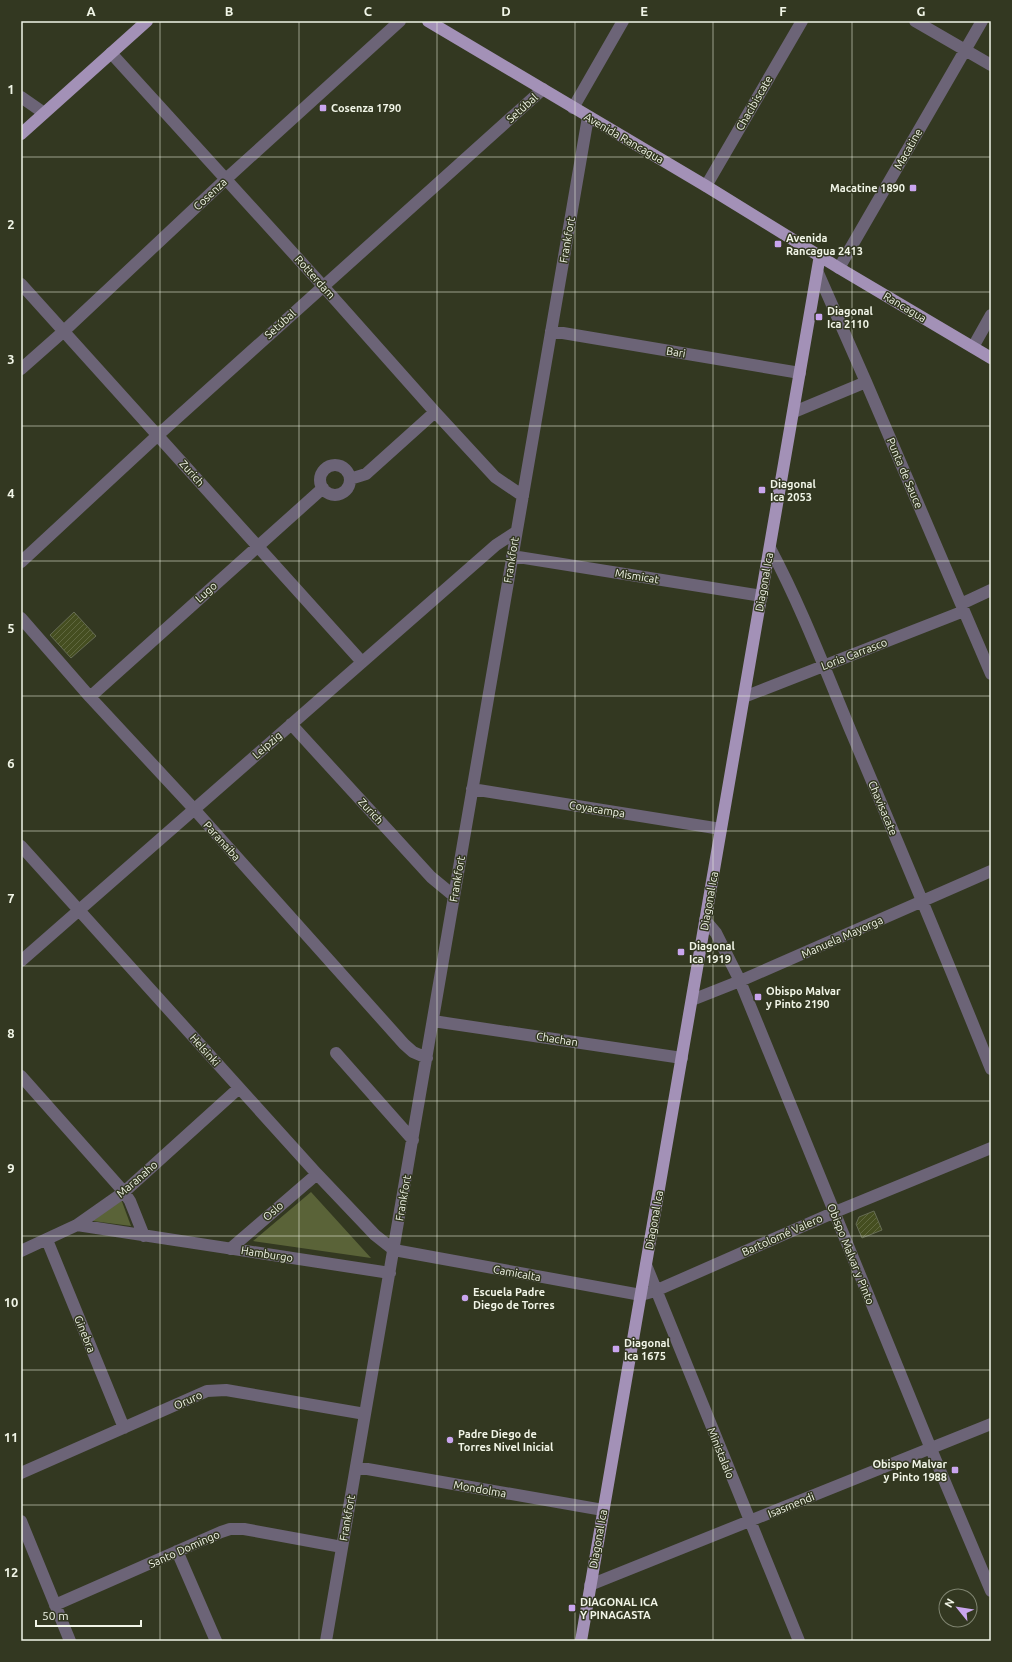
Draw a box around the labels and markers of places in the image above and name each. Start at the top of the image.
place label: Cosenza 1790 [331,102,401,114]
marker: Cosenza 1790 [318,103,328,113]
place label: Macatine 1890 [830,182,905,194]
marker: Macatine 1890 [908,183,918,193]
place label: Avenida Rancagua 2413 [786,232,863,257]
marker: Avenida Rancagua 2413 [773,239,783,249]
place label: Diagonal Ica 2110 [827,305,874,330]
marker: Diagonal Ica 2110 [814,312,824,322]
place label: Diagonal Ica 2053 [770,478,817,503]
marker: Diagonal Ica 2053 [757,485,767,495]
place label: Diagonal Ica 1919 [689,940,736,965]
marker: Diagonal Ica 1919 [676,947,686,957]
place label: Obispo Malvar y Pinto 2190 [766,985,841,1010]
marker: Obispo Malvar y Pinto 2190 [753,992,763,1002]
place label: Escuela Padre Diego de Torres [473,1286,555,1311]
marker: Escuela Padre Diego de Torres [460,1293,470,1303]
place label: Diagonal Ica 1675 [624,1337,671,1362]
marker: Diagonal Ica 1675 [611,1344,621,1354]
place label: Padre Diego de Torres Nivel Inicial [458,1428,554,1453]
marker: Padre Diego de Torres Nivel Inicial [445,1435,455,1445]
place label: Obispo Malvar y Pinto 1988 [872,1458,947,1483]
marker: Obispo Malvar y Pinto 1988 [950,1465,960,1475]
place label: DIAGONAL ICA Y PINAGASTA [580,1596,658,1621]
marker: DIAGONAL ICA Y PINAGASTA [567,1603,577,1613]

